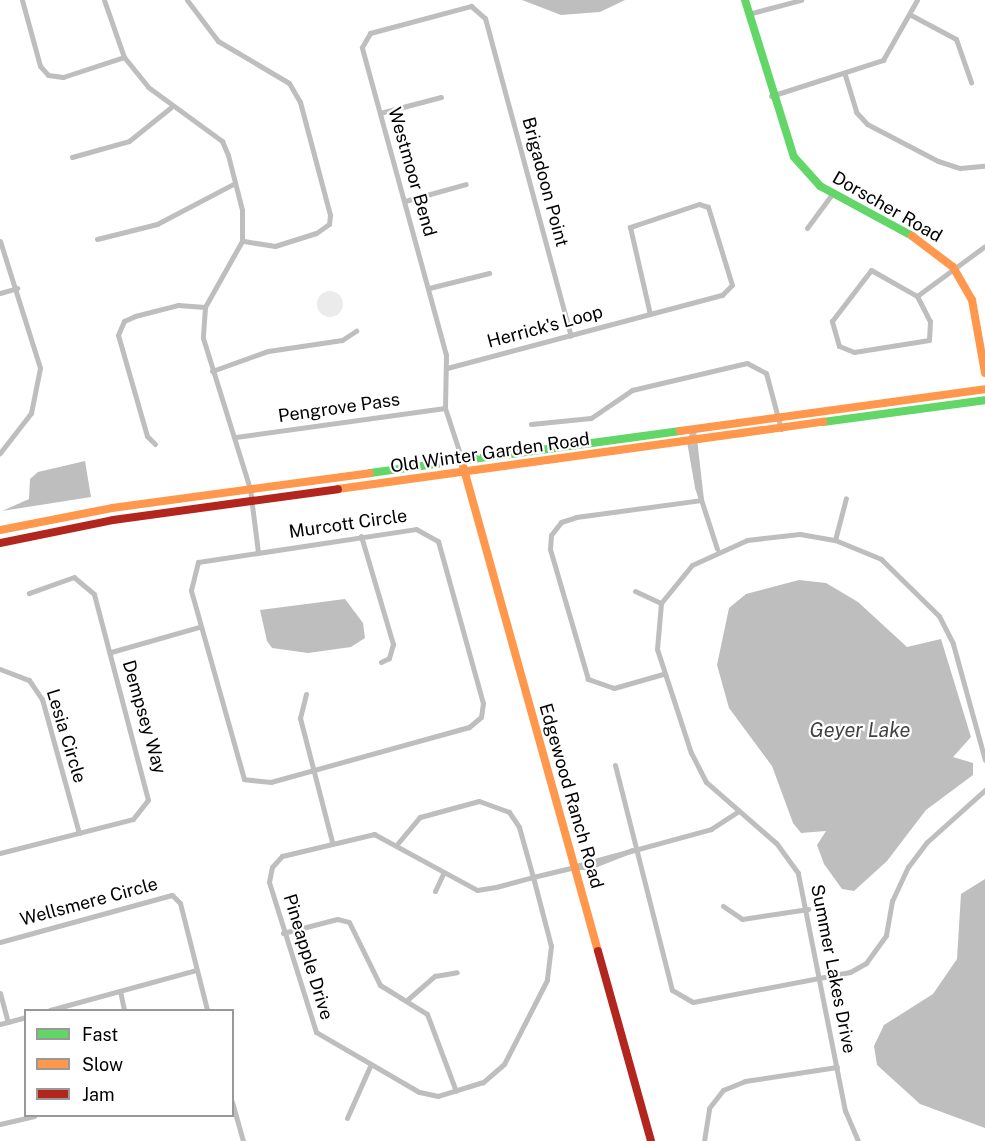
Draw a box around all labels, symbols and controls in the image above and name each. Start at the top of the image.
street label: Westmoor Bend [383,105,441,239]
street label: Brigadoon Point [517,115,573,249]
street label: Dorscher Road [828,167,946,247]
street label: Herrick's Loop [485,301,605,353]
street label: Pengrove Pass [277,389,401,427]
street label: Old Winter Garden Road [389,428,591,478]
street label: Murcott Circle [288,505,408,543]
street label: Dempsey Way [117,657,171,777]
street label: Lesia Circle [42,687,90,785]
street label: Edgewood Ranch Road [534,701,608,891]
water label: Geyer Lake [810,718,910,742]
street label: Wellsmere Circle [18,873,160,931]
street label: Summer Lakes Drive [806,883,860,1055]
street label: Pineapple Drive [279,891,337,1023]
legend [24,1009,234,1117]
text: Fast [82,1024,118,1045]
text: Slow [82,1054,123,1075]
text: Jam [82,1084,115,1105]

